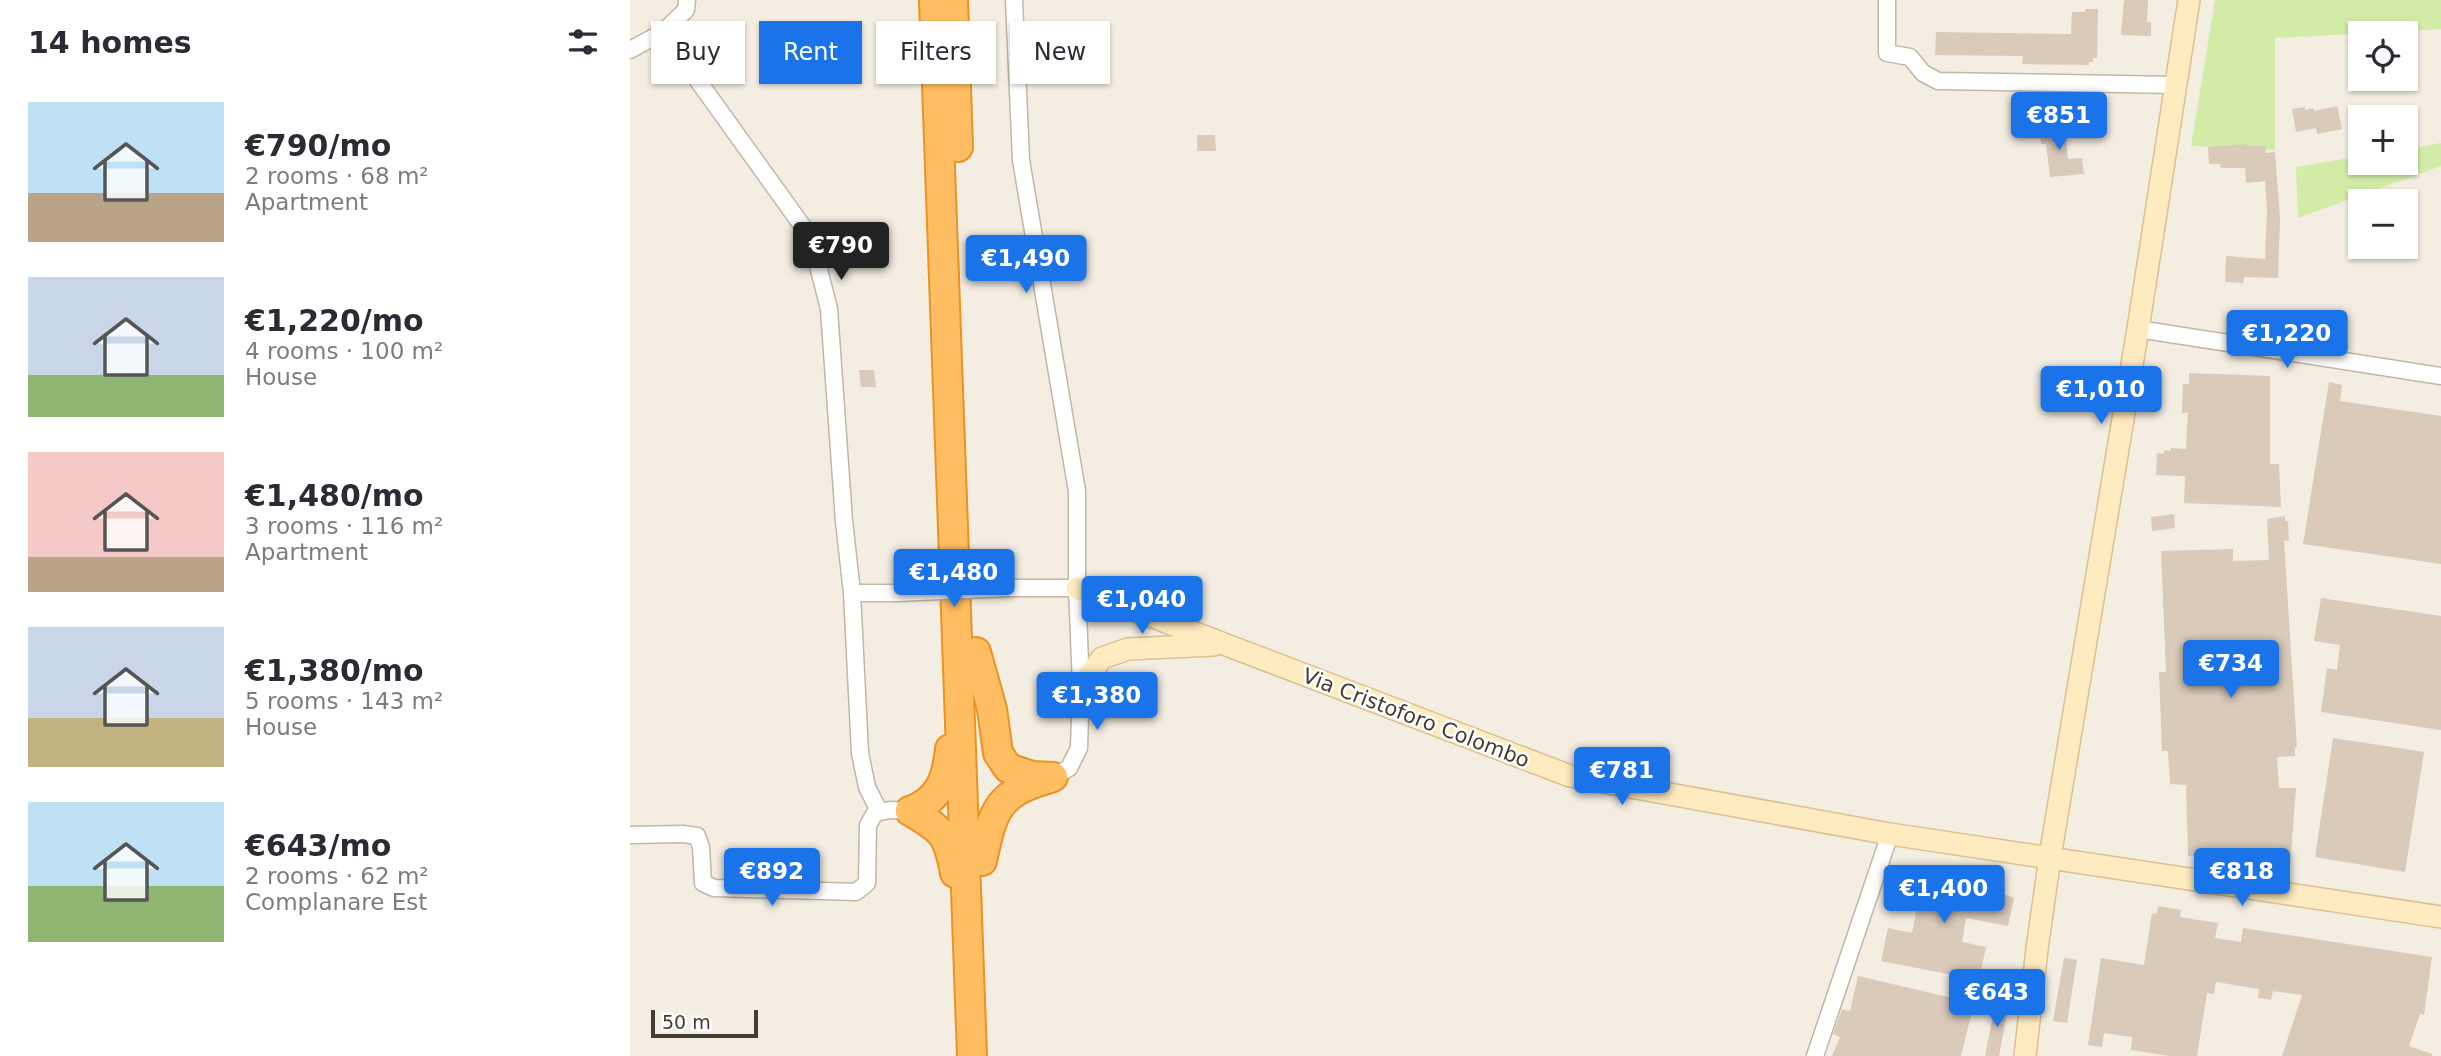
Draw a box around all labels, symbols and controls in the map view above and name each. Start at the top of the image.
chip: Buy [651,21,745,84]
chip: Rent [759,21,862,84]
chip: Filters [876,21,996,84]
chip: New [1010,21,1110,84]
map controls [2348,21,2418,259]
button: locate [2348,21,2418,91]
icon: filters [564,23,602,61]
text: 14 homes [28,25,192,60]
pin: €851 [2018,92,2100,152]
text: €851 [2027,102,2091,128]
button: + [2348,105,2418,175]
text: €790/mo [245,128,391,163]
icon: home [84,130,168,214]
text: 2 rooms · 68 m² [245,163,429,189]
text: Apartment [245,189,368,215]
button: − [2348,189,2418,259]
pin: €790 [800,222,882,282]
text: €790 [809,232,873,258]
pin: €1,490 [969,236,1083,295]
text: €1,490 [982,245,1070,271]
text: €1,220/mo [245,303,424,338]
icon: home [84,305,168,389]
pin: €1,220 [2230,310,2344,370]
text: €1,220 [2243,320,2331,346]
text: 4 rooms · 100 m² [245,338,443,364]
text: House [245,364,317,390]
pin: €1,010 [2044,366,2158,426]
text: €1,010 [2057,376,2145,402]
text: €1,480/mo [245,478,424,513]
icon: home [84,480,168,564]
text: 3 rooms · 116 m² [245,513,443,539]
text: Apartment [245,539,368,565]
pin: €1,480 [897,550,1011,609]
text: €1,480 [910,559,998,585]
pin: €1,040 [1085,576,1199,636]
text: €1,040 [1098,586,1186,612]
pin: €734 [2190,640,2272,700]
text: €734 [2199,650,2263,676]
text: €1,380/mo [245,653,424,688]
icon: home [84,655,168,739]
street label: Via Cristoforo Colombo [1299,664,1533,772]
pin: €1,380 [1040,672,1154,732]
text: €1,380 [1053,682,1141,708]
text: 5 rooms · 143 m² [245,688,443,714]
text: House [245,714,317,740]
pin: €781 [1581,748,1663,807]
text: €781 [1590,757,1654,783]
text: €643/mo [245,828,391,863]
icon: home [84,830,168,914]
pin: €892 [731,848,813,908]
pin: €818 [2201,848,2283,908]
text: €892 [740,858,804,884]
text: €818 [2210,858,2274,884]
text: 2 rooms · 62 m² [245,863,429,889]
pin: €1,400 [1887,866,2001,925]
text: €1,400 [1900,875,1988,901]
text: Complanare Est [245,889,427,915]
pin: €643 [1956,970,2038,1029]
text: €643 [1965,979,2029,1005]
scale bar [651,1007,758,1039]
text: 50 m [662,1011,711,1033]

